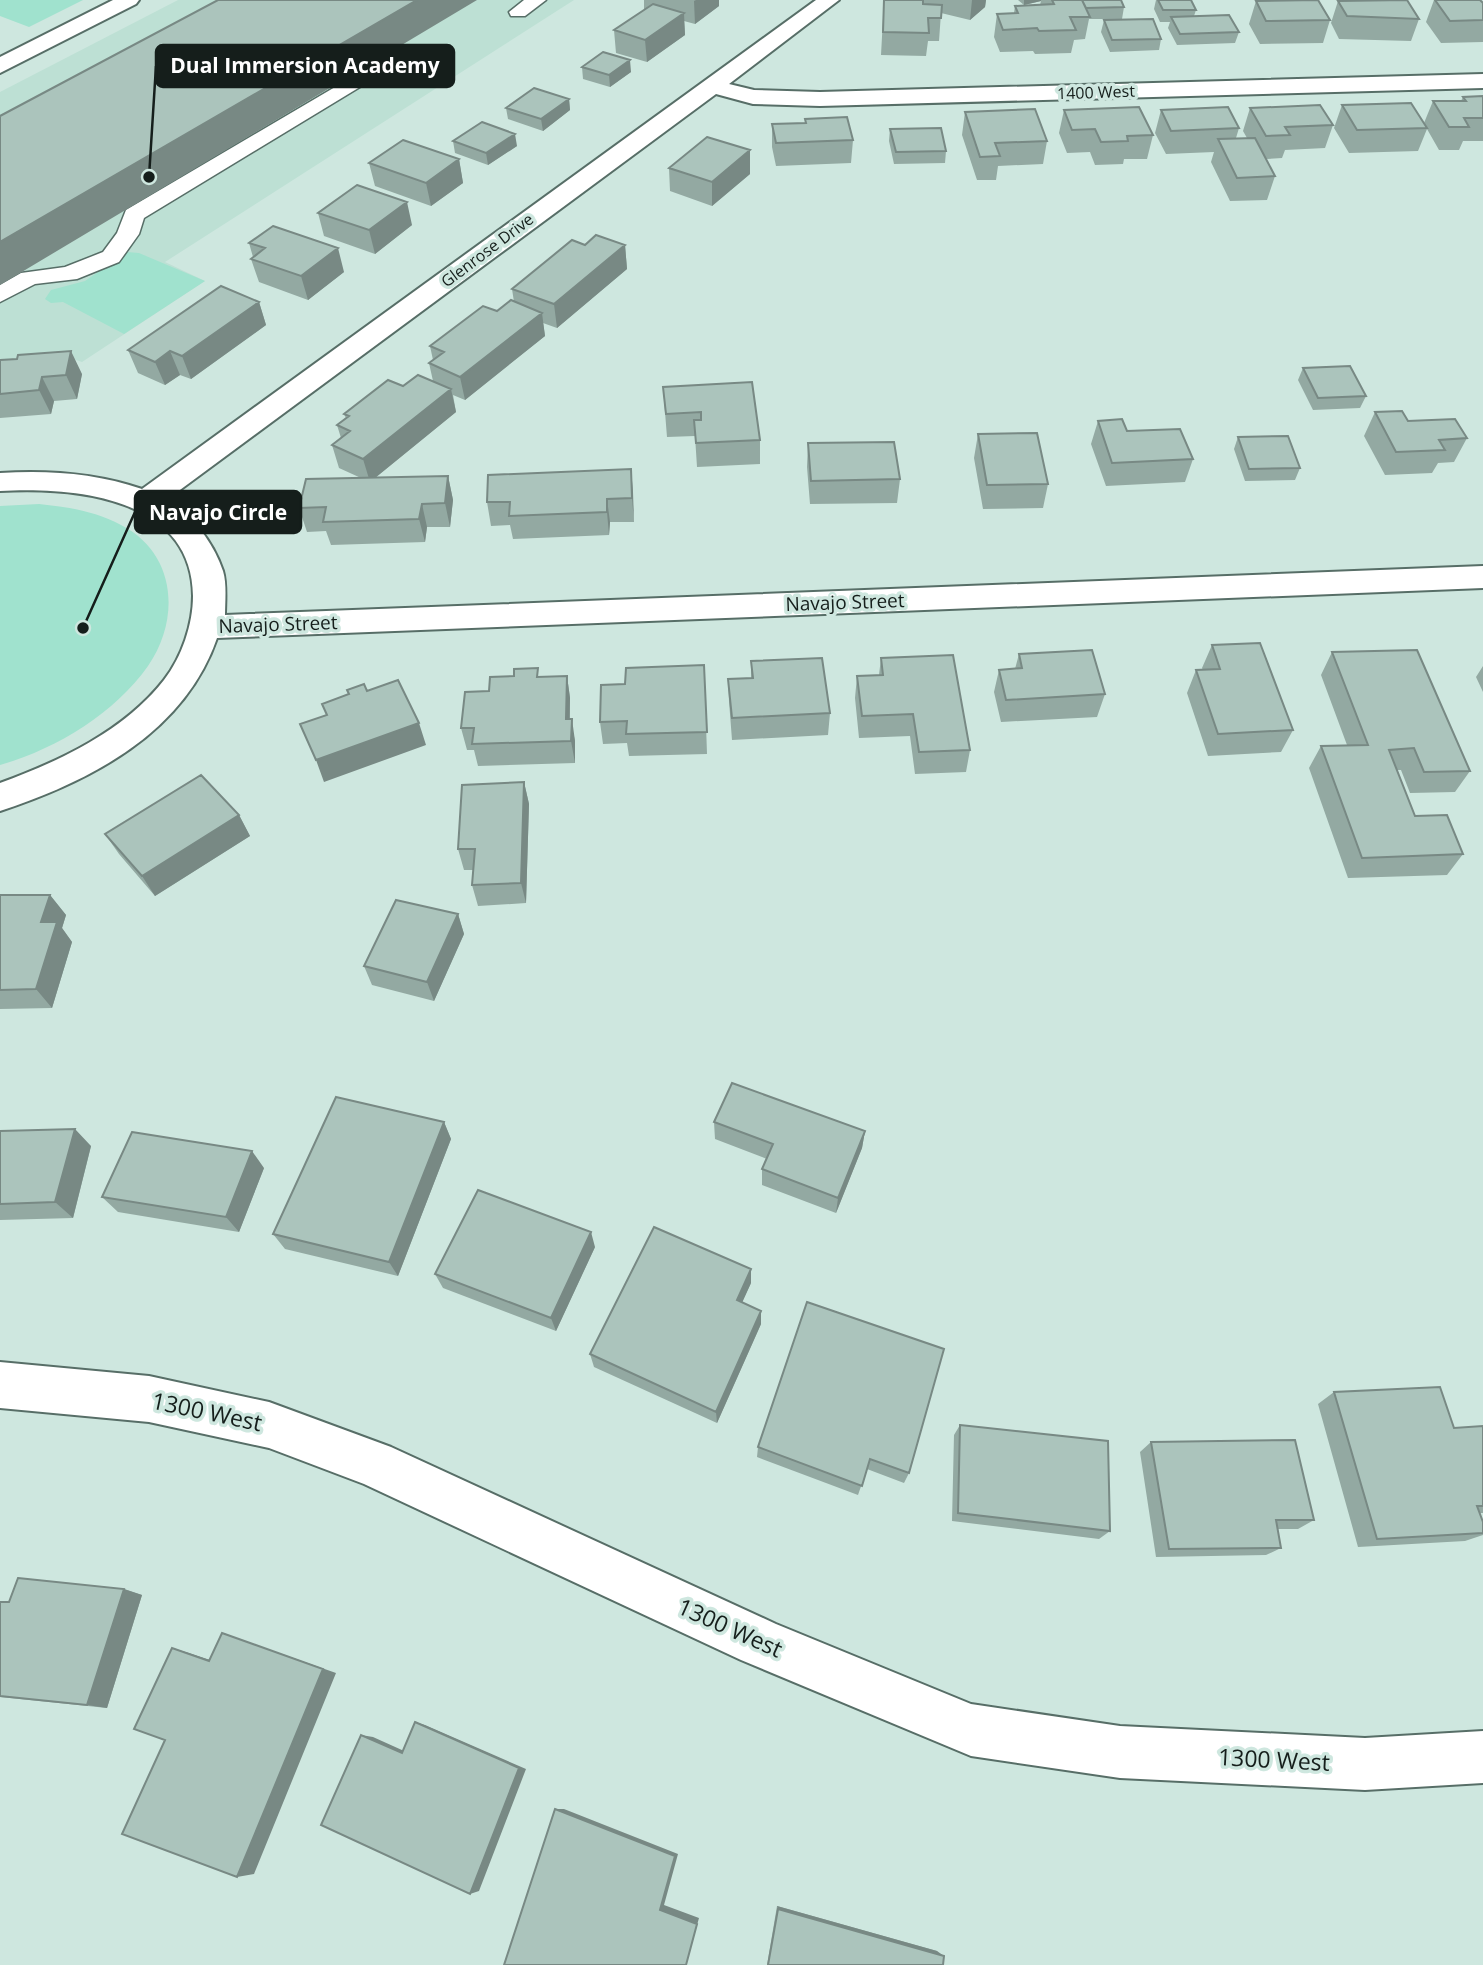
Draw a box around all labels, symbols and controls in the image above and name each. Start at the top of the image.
callout: Dual Immersion Academy [156,45,454,87]
text: Dual Immersion Academy [170,51,440,79]
street label: 1400 West [1057,80,1136,104]
street label: Glenrose Drive [436,208,538,292]
callout: Navajo Circle [135,491,301,533]
text: Navajo Circle [149,498,287,526]
street label: Navajo Street [785,587,905,617]
street label: Navajo Street [218,609,338,639]
street label: 1300 West [149,1384,265,1438]
street label: 1300 West [673,1590,788,1664]
street label: 1300 West [1217,1740,1331,1778]

